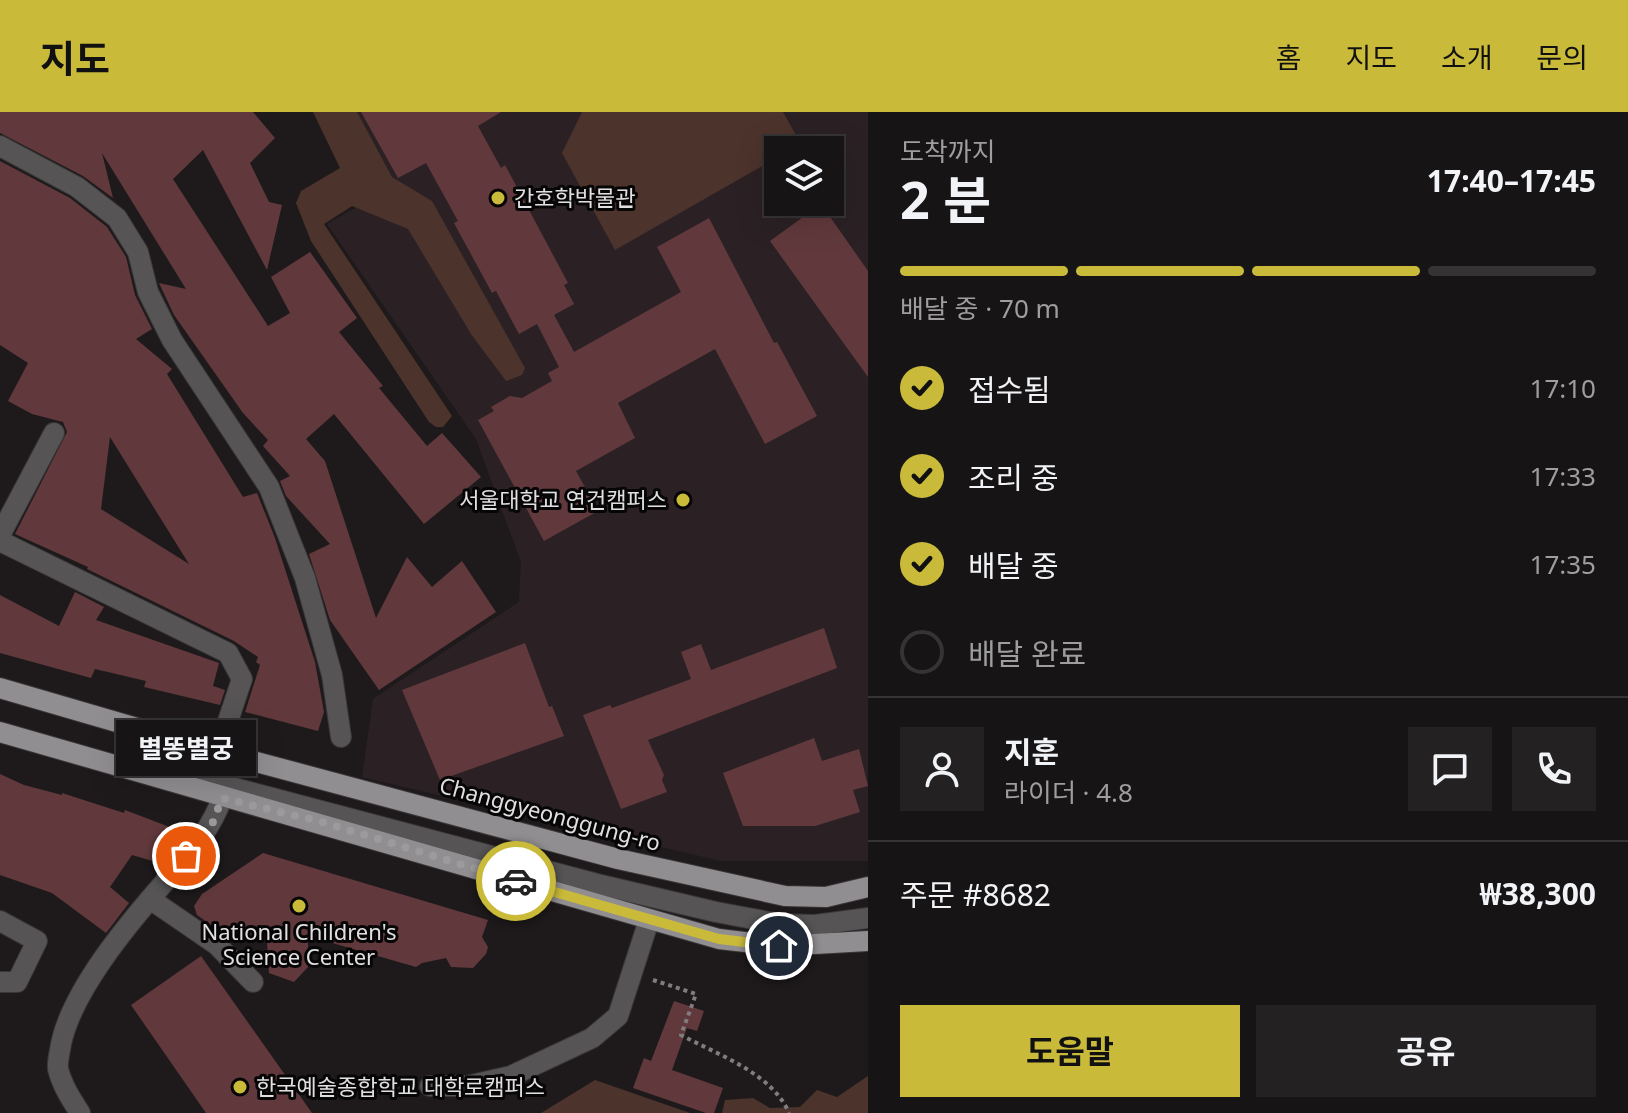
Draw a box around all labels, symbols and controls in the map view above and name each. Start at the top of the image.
text: 지도 [40,32,110,84]
text: 홈 [1276,38,1301,76]
text: 지도 [1345,38,1397,76]
text: 소개 [1441,38,1492,76]
text: 문의 [1536,38,1588,76]
text: 도착까지 [900,133,996,169]
map controls [764,136,844,216]
button: layers [764,136,844,216]
text: 17:40–17:45 [1427,160,1596,201]
text: 2 분 [900,163,991,234]
place label: 간호학박물관 [514,182,635,212]
marker: 간호학박물관 [489,189,507,207]
text: 배달 중 · 70 m [900,290,1060,326]
icon: check [900,366,944,410]
text: 접수됨 [968,369,1051,410]
text: 17:10 [1530,370,1596,406]
icon: check [900,454,944,498]
text: 조리 중 [968,457,1059,498]
text: 17:33 [1530,458,1596,494]
place label: 서울대학교 연건캠퍼스 [459,484,667,514]
marker: 서울대학교 연건캠퍼스 [674,491,692,509]
icon: check [900,542,944,586]
text: 배달 중 [968,545,1059,586]
text: 17:35 [1530,546,1596,582]
text: 배달 완료 [968,633,1086,674]
callout: 별똥별궁 [116,720,256,776]
button: person [900,727,984,811]
button: chat [1408,727,1492,811]
button: phone [1512,727,1596,811]
text: 별똥별궁 [138,730,234,766]
text: 지훈 [1004,731,1059,772]
street label: Changgyeonggung-ro [436,769,664,857]
text: 라이더 · 4.8 [1004,774,1133,810]
pin [152,822,220,890]
icon: bag [164,834,208,878]
courier [476,841,556,921]
icon: car [494,859,538,903]
text: ₩38,300 [1480,873,1596,914]
text: 주문 #8682 [900,874,1051,915]
marker: National Children's Science Center [290,897,308,915]
pin [745,912,813,980]
place label: National Children's Science Center [202,916,396,971]
icon: home [757,924,801,968]
button: 도움말 [900,1005,1240,1097]
button: 공유 [1256,1005,1596,1097]
place label: 한국예술종합학교 대학로캠퍼스 [256,1071,545,1101]
marker: 한국예술종합학교 대학로캠퍼스 [231,1078,249,1096]

